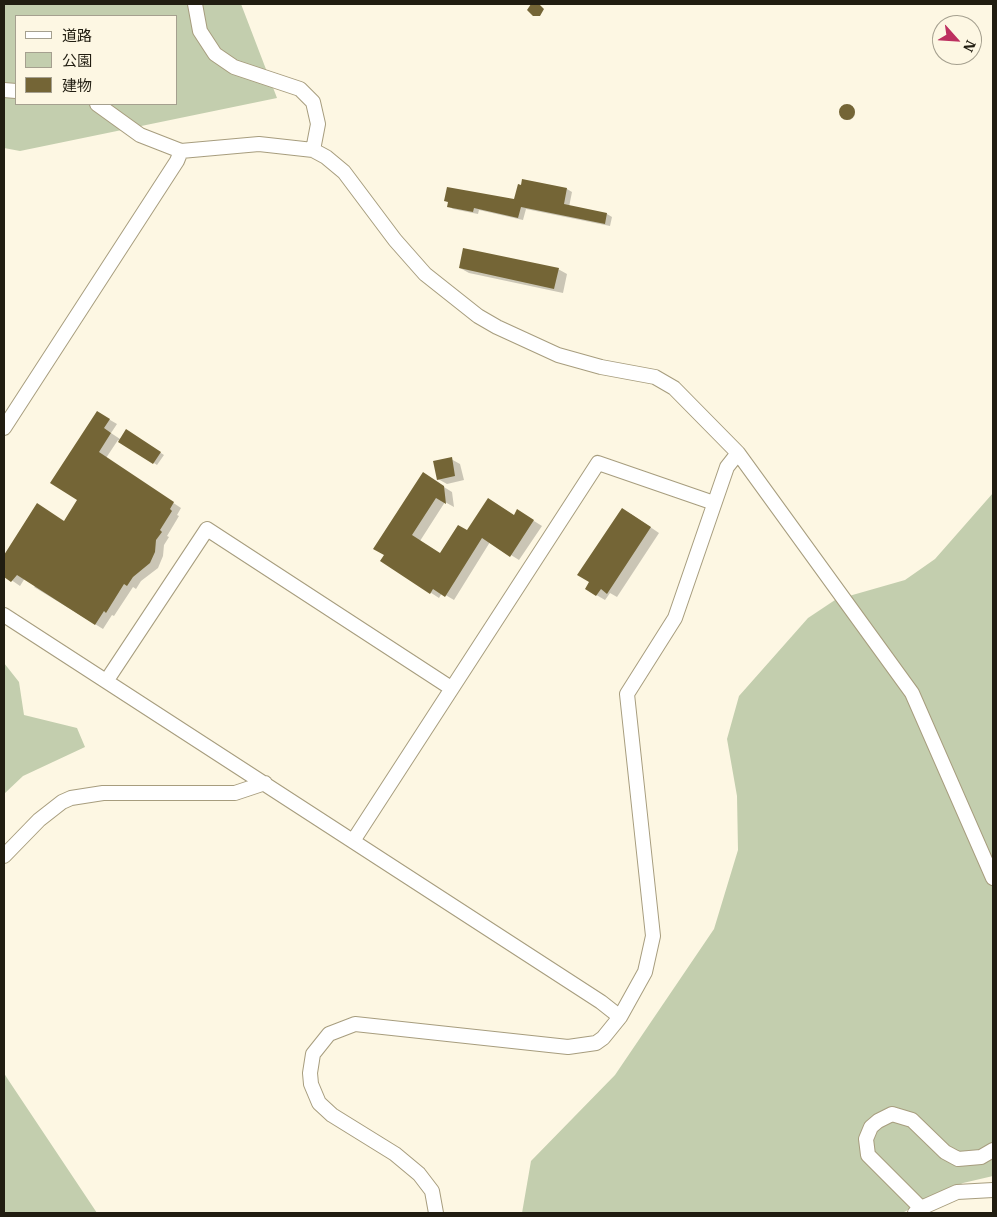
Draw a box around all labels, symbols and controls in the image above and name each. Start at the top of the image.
legend [15,15,178,105]
north arrow [932,15,982,65]
text: 道路 [62,26,92,45]
text: N [959,37,980,55]
text: 公園 [62,51,92,70]
text: 建物 [62,76,92,95]

